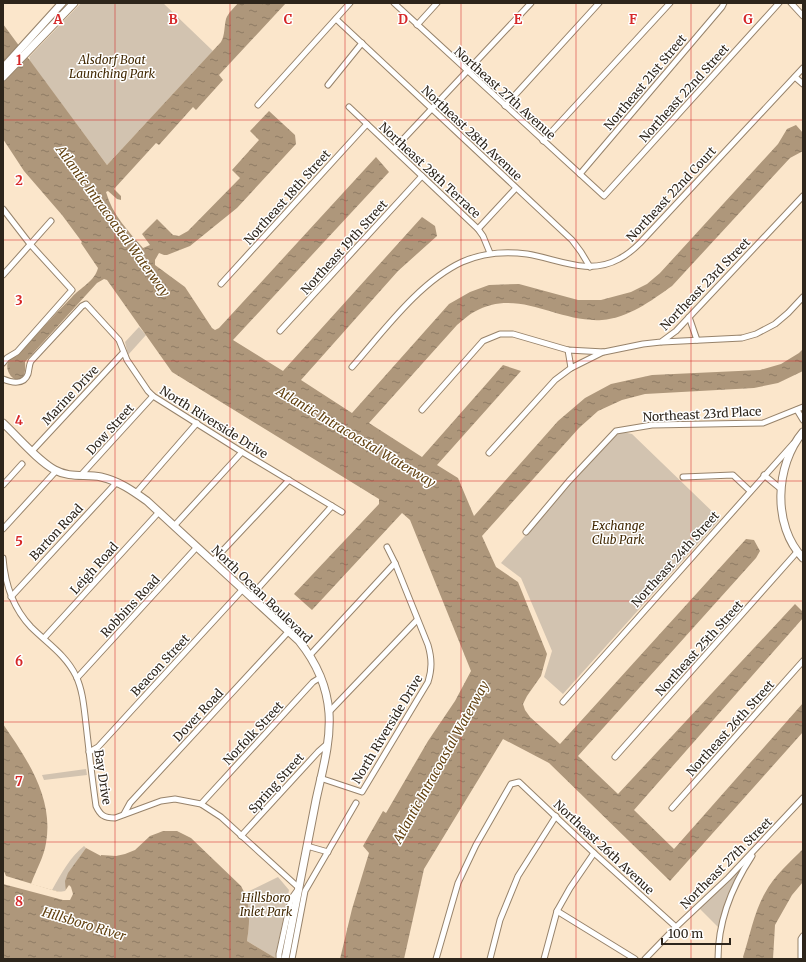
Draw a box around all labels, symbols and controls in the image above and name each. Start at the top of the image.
text: A [52,11,63,28]
text: B [168,11,178,28]
text: C [284,11,293,28]
text: D [398,11,408,28]
text: E [514,11,523,28]
text: F [629,11,637,28]
text: G [743,11,753,28]
street label: Northeast 21st Street [601,31,690,133]
street label: Northeast 22nd Street [636,41,732,145]
street label: Northeast 27th Avenue [451,44,559,142]
text: 1 [16,52,22,69]
park label: Alsdorf Boat Launching Park [69,52,155,81]
street label: Northeast 28th Avenue [419,83,525,183]
street label: Northeast 28th Terrace [376,119,484,221]
water label: Atlantic Intracoastal Waterway [52,141,174,300]
street label: Northeast 22nd Court [623,143,719,245]
street label: Northeast 18th Street [241,146,334,247]
text: 2 [15,172,23,189]
street label: Northeast 19th Street [298,196,391,297]
street label: Northeast 23rd Street [657,234,753,333]
text: 3 [15,292,23,309]
street label: Marine Drive [39,362,101,428]
water label: Atlantic Intracoastal Waterway [272,382,439,491]
street label: North Riverside Drive [157,383,271,461]
street label: Dow Street [83,400,137,458]
street label: Northeast 23rd Place [642,403,762,425]
text: 4 [15,412,24,429]
street label: Barton Road [26,501,86,563]
street label: Northeast 24th Street [628,508,722,610]
park label: Exchange Club Park [591,518,645,547]
text: 5 [15,533,23,550]
street label: Leigh Road [67,539,121,597]
street label: North Ocean Boulevard [209,542,315,646]
street label: Robbins Road [97,572,163,640]
street label: Northeast 25th Street [652,597,746,699]
street label: Beacon Street [128,631,193,699]
text: 6 [15,653,23,670]
street label: North Riverside Drive [349,672,425,786]
street label: Northeast 26th Street [683,677,777,779]
water label: Atlantic Intracoastal Waterway [389,678,493,847]
street label: Dover Road [170,686,226,744]
street label: Norfolk Street [220,698,286,768]
street label: Bay Drive [91,748,115,806]
street label: Spring Street [245,750,307,816]
text: 7 [15,773,23,790]
street label: Northeast 26th Avenue [551,797,657,897]
street label: Northeast 27th Street [677,814,775,912]
park label: Hillsboro Inlet Park [240,890,293,919]
text: 8 [15,893,23,910]
water label: Hillsboro River [39,903,129,945]
scale bar [662,920,730,946]
text: 100 m [668,926,703,941]

